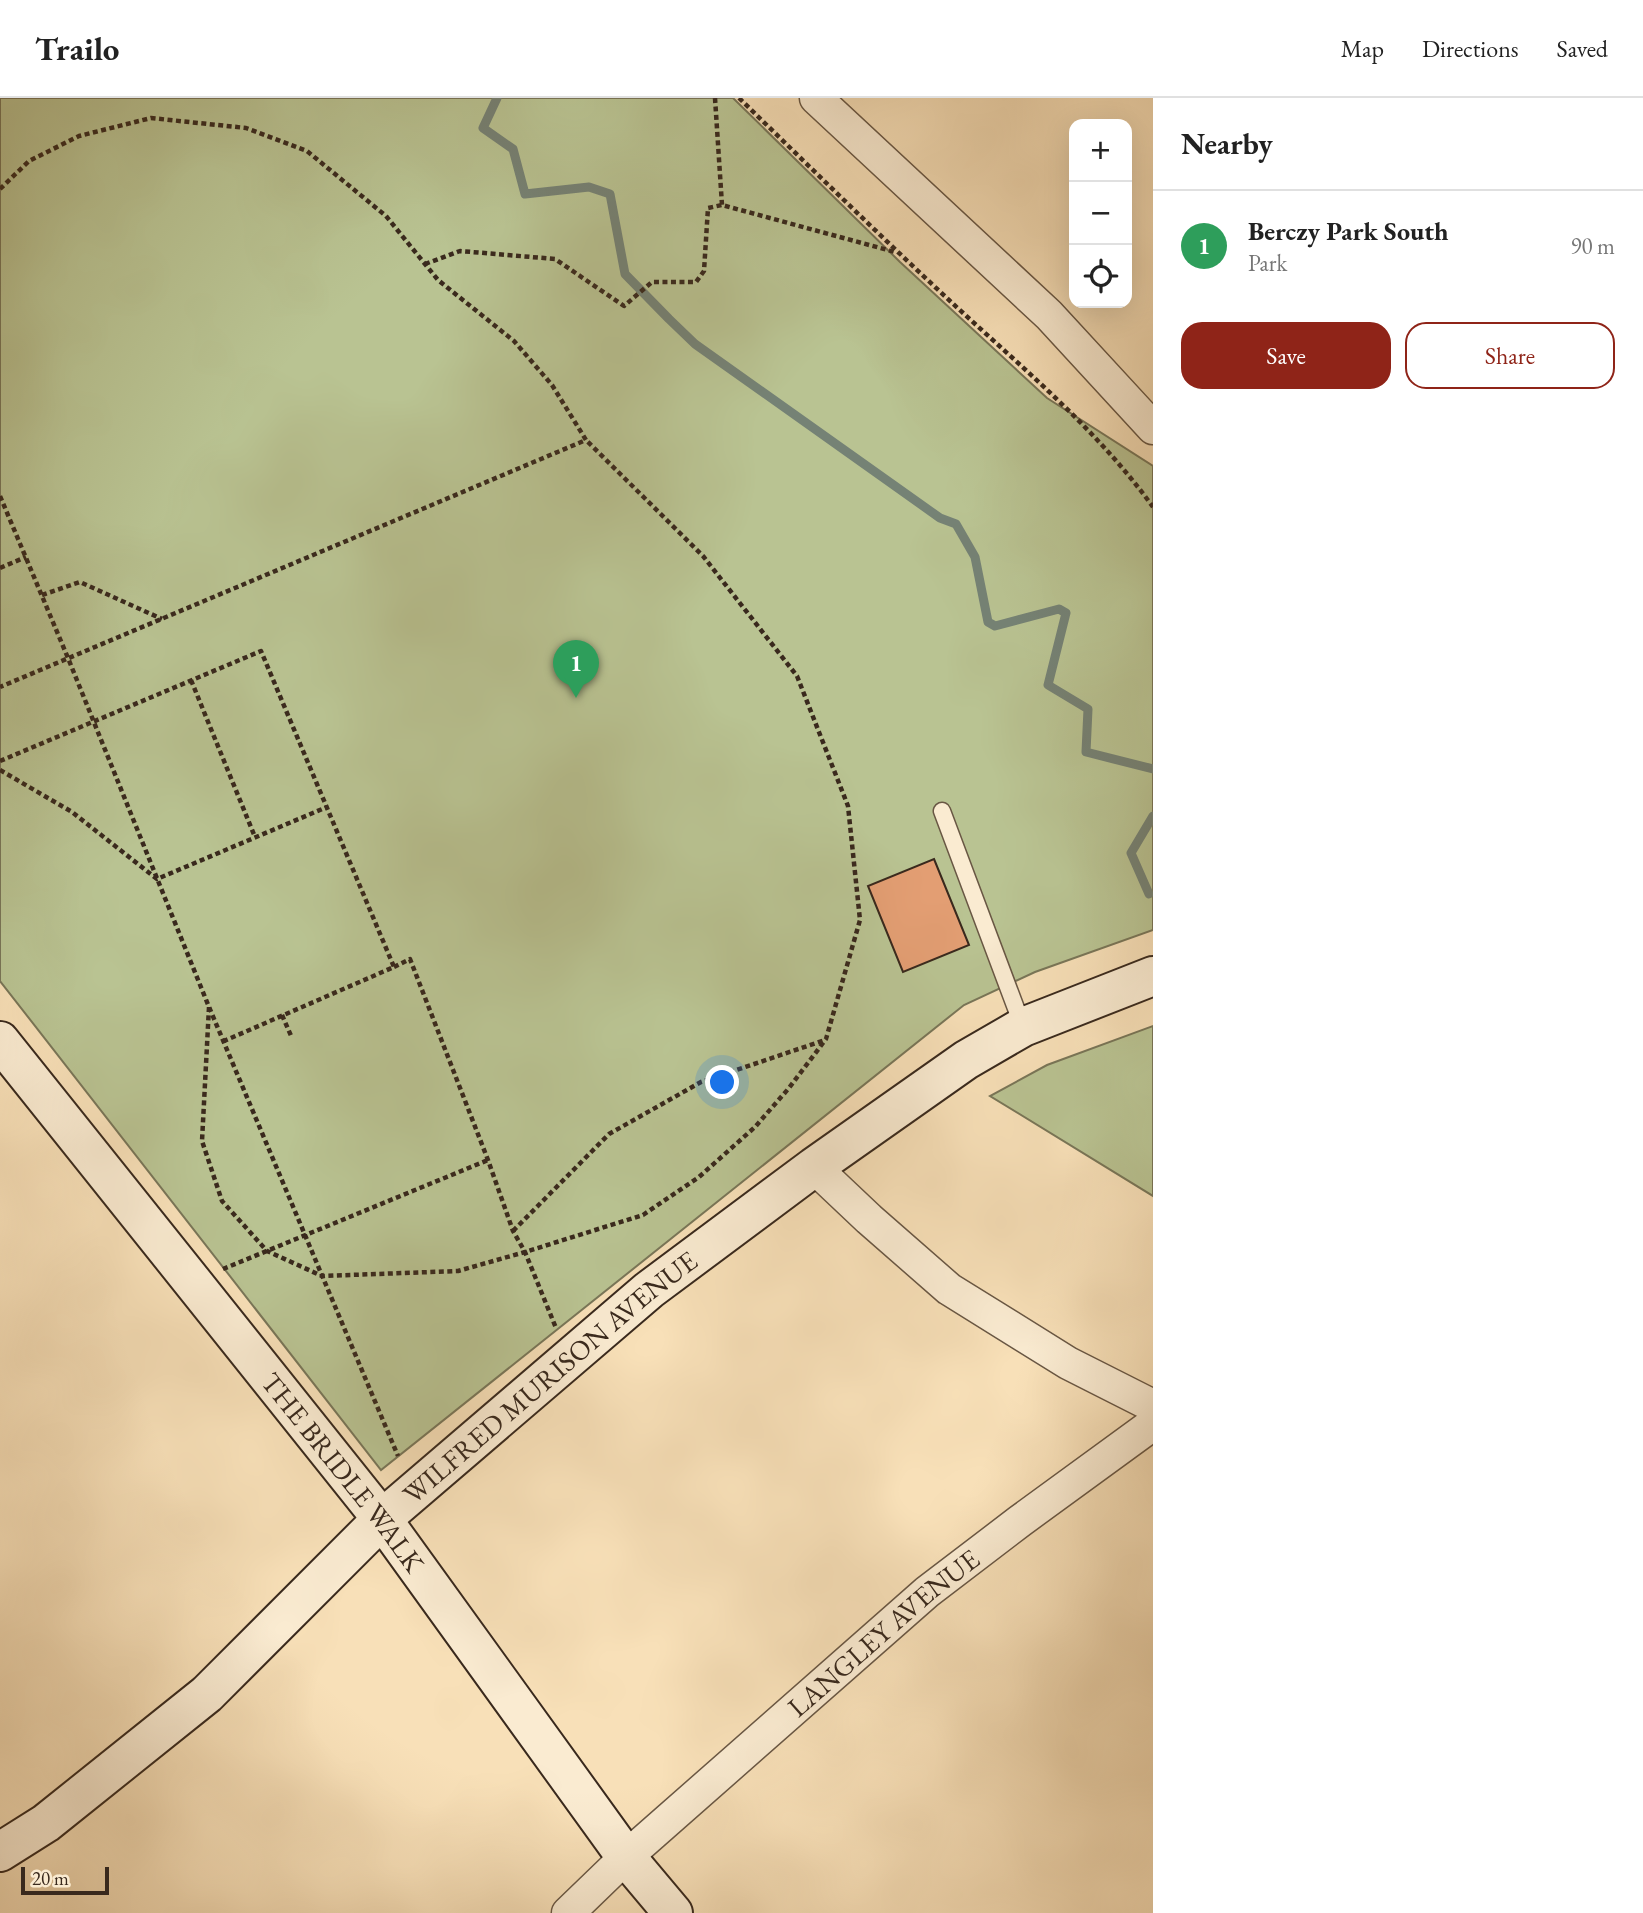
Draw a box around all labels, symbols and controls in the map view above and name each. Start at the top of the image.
text: Trailo [35,27,119,70]
text: Map [1341,33,1384,64]
text: Directions [1422,33,1519,64]
text: Saved [1557,33,1608,64]
map controls [1069,119,1132,308]
button: + [1069,119,1132,182]
text: Nearby [1181,124,1273,163]
button: − [1069,182,1132,245]
text: Berczy Park South [1248,214,1449,248]
text: 1 [1198,231,1210,261]
text: 90 m [1570,231,1615,261]
button: locate [1069,245,1132,308]
text: Park [1248,248,1287,278]
button: Save [1181,322,1391,389]
button: Share [1405,322,1615,389]
pin: 1 [553,640,599,698]
your location [705,1065,739,1099]
street label: WILFRED MURISON AVENUE [395,1242,704,1512]
street label: THE BRIDLE WALK [254,1365,433,1580]
street label: LANGLEY AVENUE [780,1541,986,1725]
scale bar [21,1864,108,1896]
text: 20 m [32,1866,69,1891]

